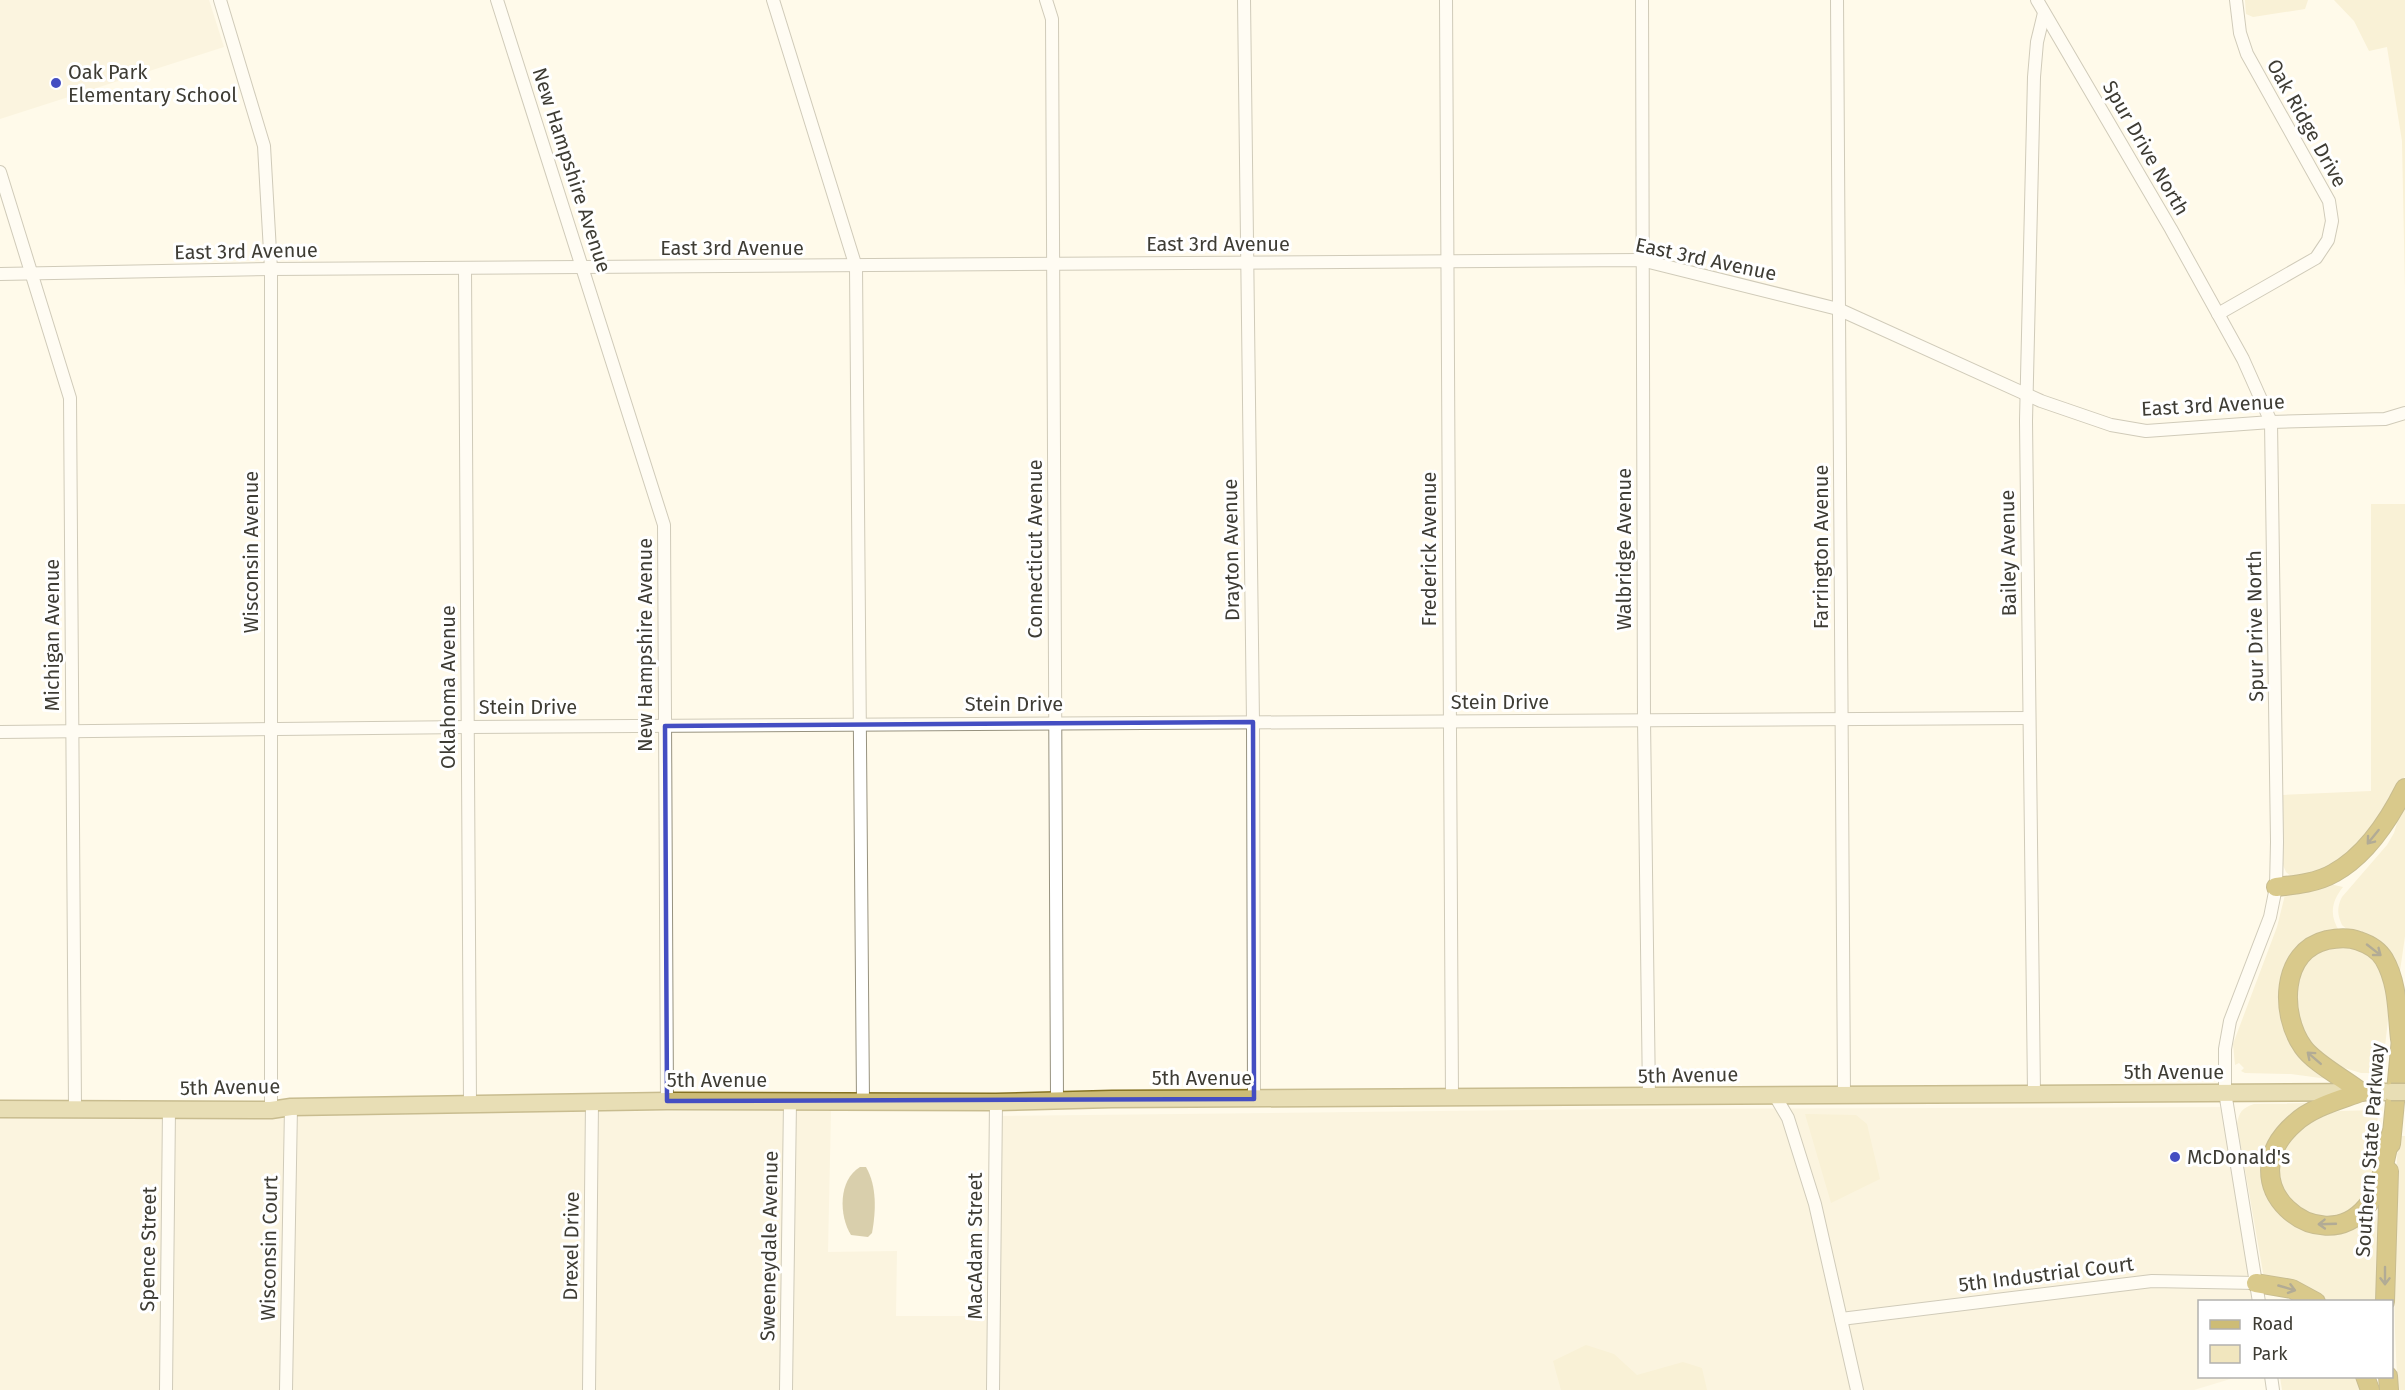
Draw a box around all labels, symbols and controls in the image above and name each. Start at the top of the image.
street label: Oak Ridge Drive [2262,55,2352,191]
place label: Oak Park Elementary School [68,60,237,107]
street label: New Hampshire Avenue [528,64,616,276]
marker: Oak Park Elementary School [49,76,63,90]
street label: Spur Drive North [2098,76,2194,220]
street label: East 3rd Avenue [1146,232,1290,256]
street label: East 3rd Avenue [1633,232,1779,286]
street label: East 3rd Avenue [660,236,804,260]
street label: East 3rd Avenue [174,238,318,264]
street label: East 3rd Avenue [2141,389,2285,421]
street label: Connecticut Avenue [1023,459,1047,639]
street label: Farrington Avenue [1809,465,1833,629]
street label: Walbridge Avenue [1612,468,1636,630]
street label: Wisconsin Avenue [239,471,263,633]
street label: Frederick Avenue [1417,472,1441,626]
street label: Drayton Avenue [1218,479,1244,621]
street label: Bailey Avenue [1995,489,2021,617]
street label: New Hampshire Avenue [633,538,657,752]
street label: Spur Drive North [2242,550,2268,702]
street label: Michigan Avenue [40,559,64,711]
street label: Oklahoma Avenue [436,605,460,769]
street label: Stein Drive [1451,690,1549,714]
street label: Stein Drive [965,692,1063,716]
street label: Stein Drive [479,695,577,719]
one-way arrow [2366,829,2380,844]
one-way arrow [2366,944,2382,956]
street label: Southern State Parkway [2351,1042,2389,1258]
one-way arrow [2306,1051,2322,1064]
street label: 5th Avenue [2124,1060,2224,1084]
street label: 5th Avenue [1638,1062,1738,1088]
street label: 5th Avenue [1152,1066,1252,1090]
street label: 5th Avenue [667,1068,767,1092]
street label: 5th Avenue [180,1074,280,1100]
place label: McDonald's [2187,1145,2290,1169]
marker: McDonald's [2168,1150,2182,1164]
street label: Sweeneydale Avenue [755,1151,783,1341]
street label: MacAdam Street [963,1172,987,1320]
street label: Wisconsin Court [256,1174,282,1321]
street label: Spence Street [135,1186,161,1312]
street label: Drexel Drive [558,1191,584,1301]
one-way arrow [2318,1218,2338,1229]
street label: 5th Industrial Court [1957,1251,2136,1297]
one-way arrow [2379,1266,2391,1286]
one-way arrow [2277,1283,2296,1294]
legend [2198,1300,2393,1378]
text: Road [2252,1313,2294,1335]
text: Park [2252,1343,2288,1365]

